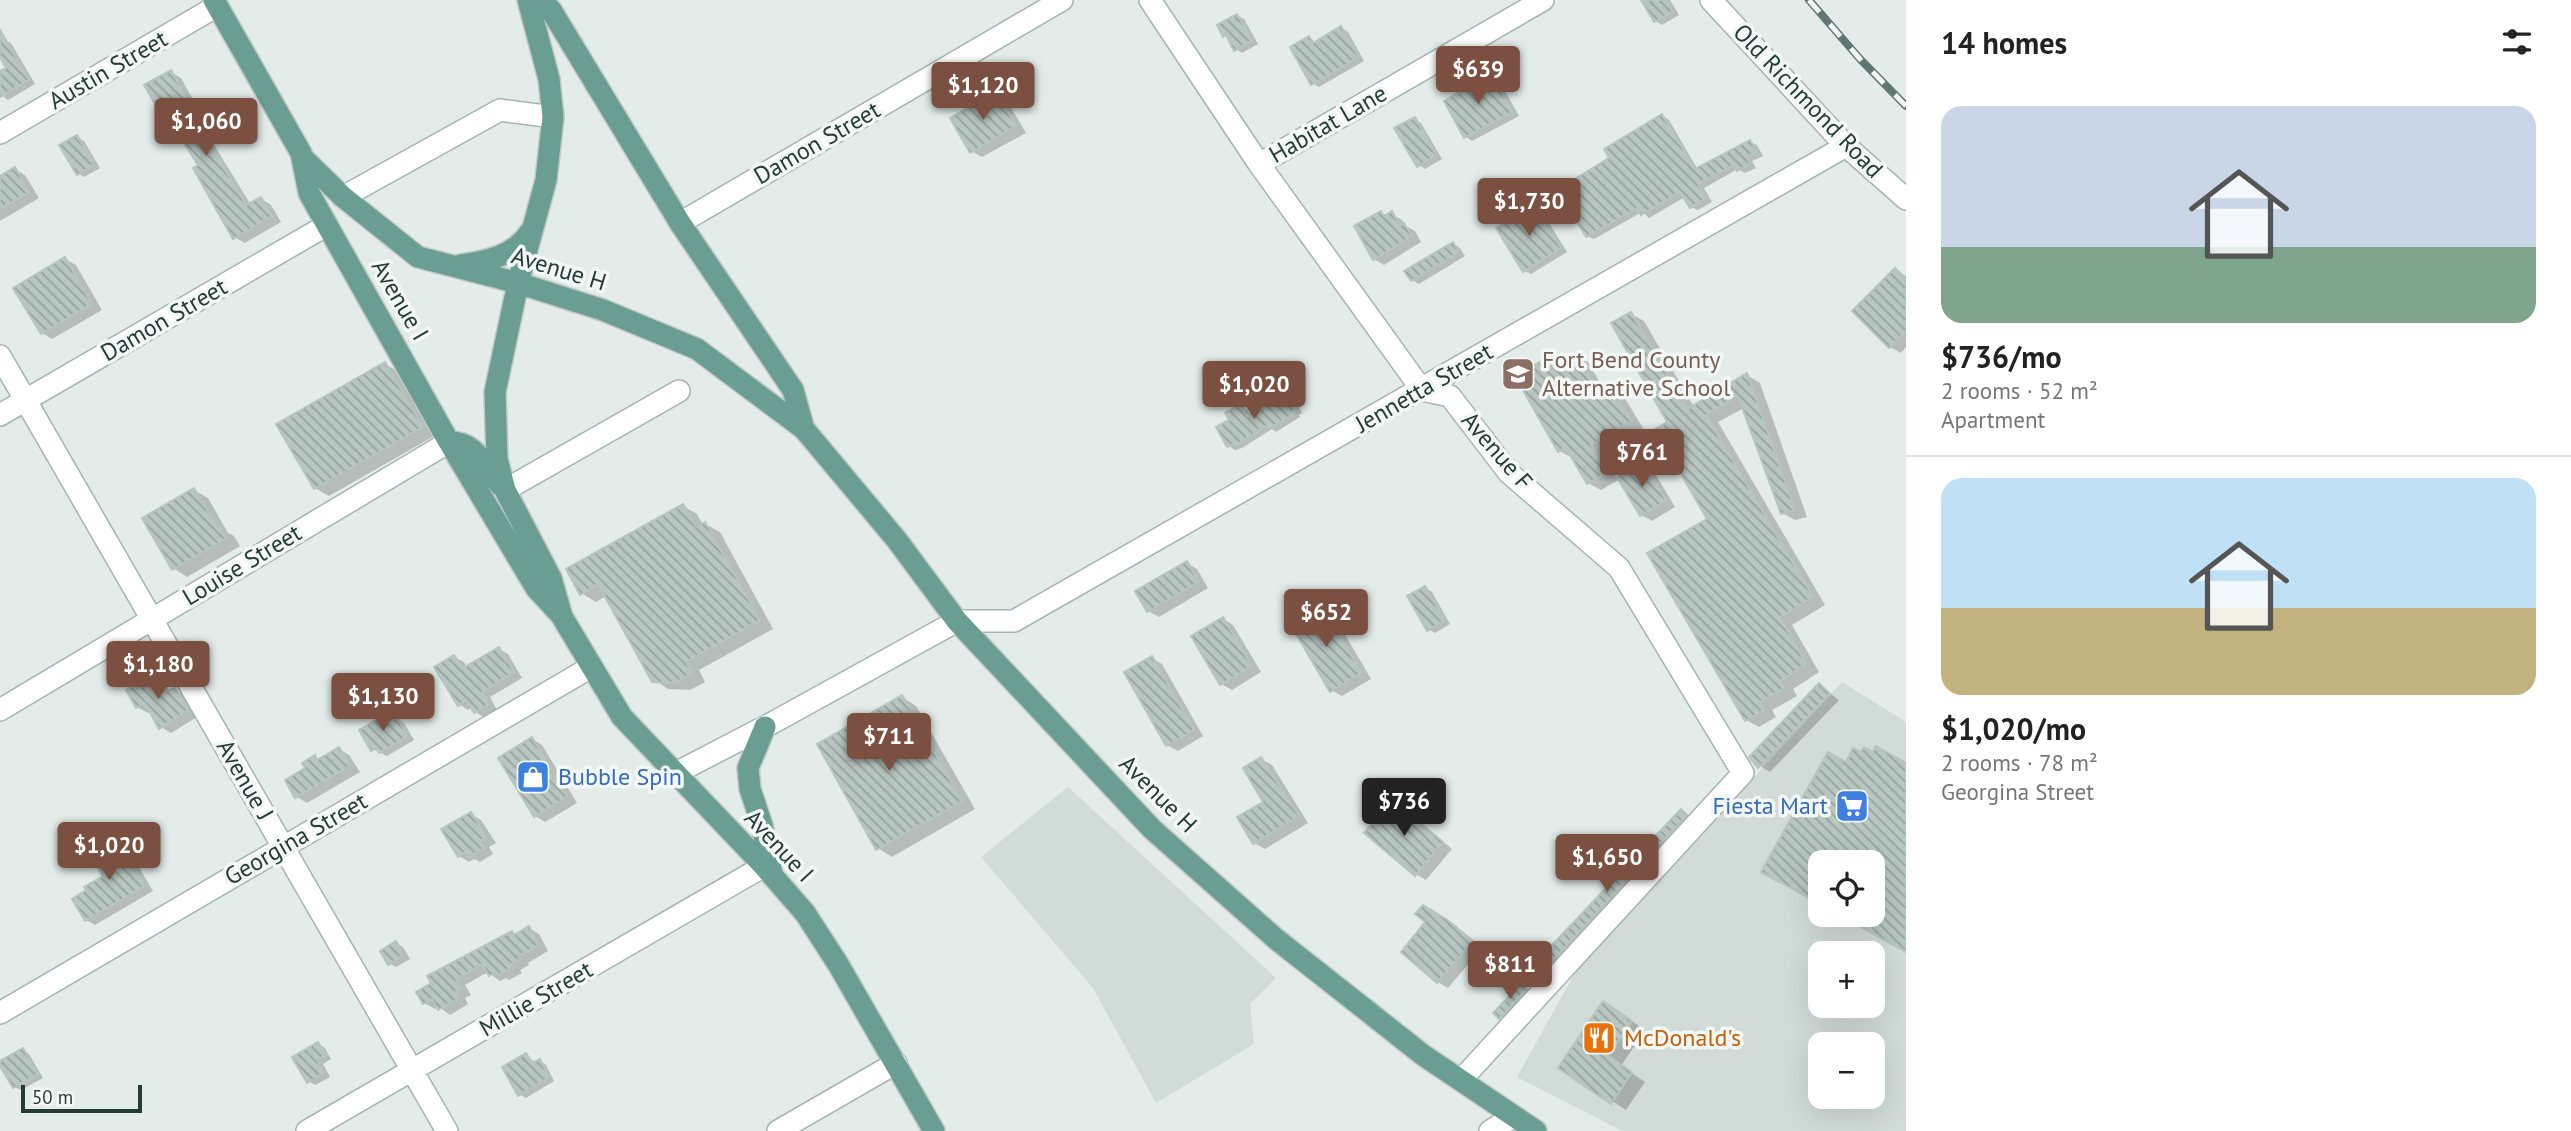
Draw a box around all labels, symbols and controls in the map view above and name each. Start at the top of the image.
street label: Old Richmond Road [1727,17,1890,184]
street label: Austin Street [43,23,173,116]
text: 14 homes [1941,23,2067,62]
icon: filters [2498,23,2536,61]
pin: $639 [1437,46,1519,106]
text: $639 [1452,54,1504,83]
pin: $1,120 [926,62,1040,122]
text: $1,120 [947,70,1019,99]
street label: Habitat Lane [1263,77,1392,170]
street label: Damon Street [748,94,885,191]
pin: $1,060 [149,99,263,158]
text: $1,060 [170,106,242,135]
icon: home [2176,151,2302,277]
pin: $1,730 [1472,178,1586,238]
text: $1,730 [1493,186,1565,215]
street label: Avenue H [508,239,610,298]
street label: Avenue I [365,254,436,346]
street label: Damon Street [95,271,232,368]
street label: Jennetta Street [1349,336,1498,440]
text: $736/mo [1941,337,2062,376]
place label: Fort Bend County Alternative School [1542,344,1730,403]
school or university icon: Fort Bend County Alternative School [1499,355,1537,393]
pin: $1,020 [1197,362,1311,421]
text: $1,020 [1218,369,1290,398]
text: 2 rooms · 52 m² [1941,376,2098,405]
street label: Avenue F [1455,405,1540,496]
text: Apartment [1941,405,2045,434]
pin: $761 [1601,430,1683,489]
text: $761 [1616,437,1668,466]
street label: Louise Street [177,517,307,612]
icon: home [2176,523,2302,649]
pin: $652 [1285,590,1367,649]
text: $652 [1300,597,1352,626]
pin: $1,180 [101,642,215,701]
text: $1,180 [122,649,194,678]
pin: $1,130 [326,674,440,733]
text: $1,130 [347,681,419,710]
text: $1,020/mo [1941,709,2086,748]
pin: $711 [848,714,930,773]
text: $711 [863,721,915,750]
street label: Avenue J [210,734,281,826]
street label: Avenue H [1113,748,1204,839]
text: 2 rooms · 78 m² [1941,748,2098,777]
shop icon: Bubble Spin [514,758,552,796]
place label: Bubble Spin [558,761,682,792]
text: Georgina Street [1941,777,2094,806]
pin: $736 [1363,778,1445,838]
street label: Georgina Street [219,785,373,892]
text: $736 [1378,786,1430,815]
supermarket icon: Fiesta Mart [1833,787,1871,825]
place label: Fiesta Mart [1713,790,1828,821]
street label: Avenue I [738,803,821,889]
pin: $1,020 [52,822,166,882]
text: $1,020 [73,830,145,859]
pin: $1,650 [1550,834,1664,894]
text: $1,650 [1571,842,1643,871]
map controls [1808,850,1885,1109]
button: locate [1808,850,1885,927]
button: + [1808,941,1885,1018]
pin: $811 [1469,942,1551,1001]
text: $811 [1484,949,1536,978]
street label: Millie Street [474,954,598,1043]
restaurant icon: McDonald's [1580,1019,1618,1057]
place label: McDonald's [1624,1022,1741,1053]
button: − [1808,1032,1885,1109]
scale bar [21,1082,142,1114]
text: 50 m [32,1085,73,1109]

